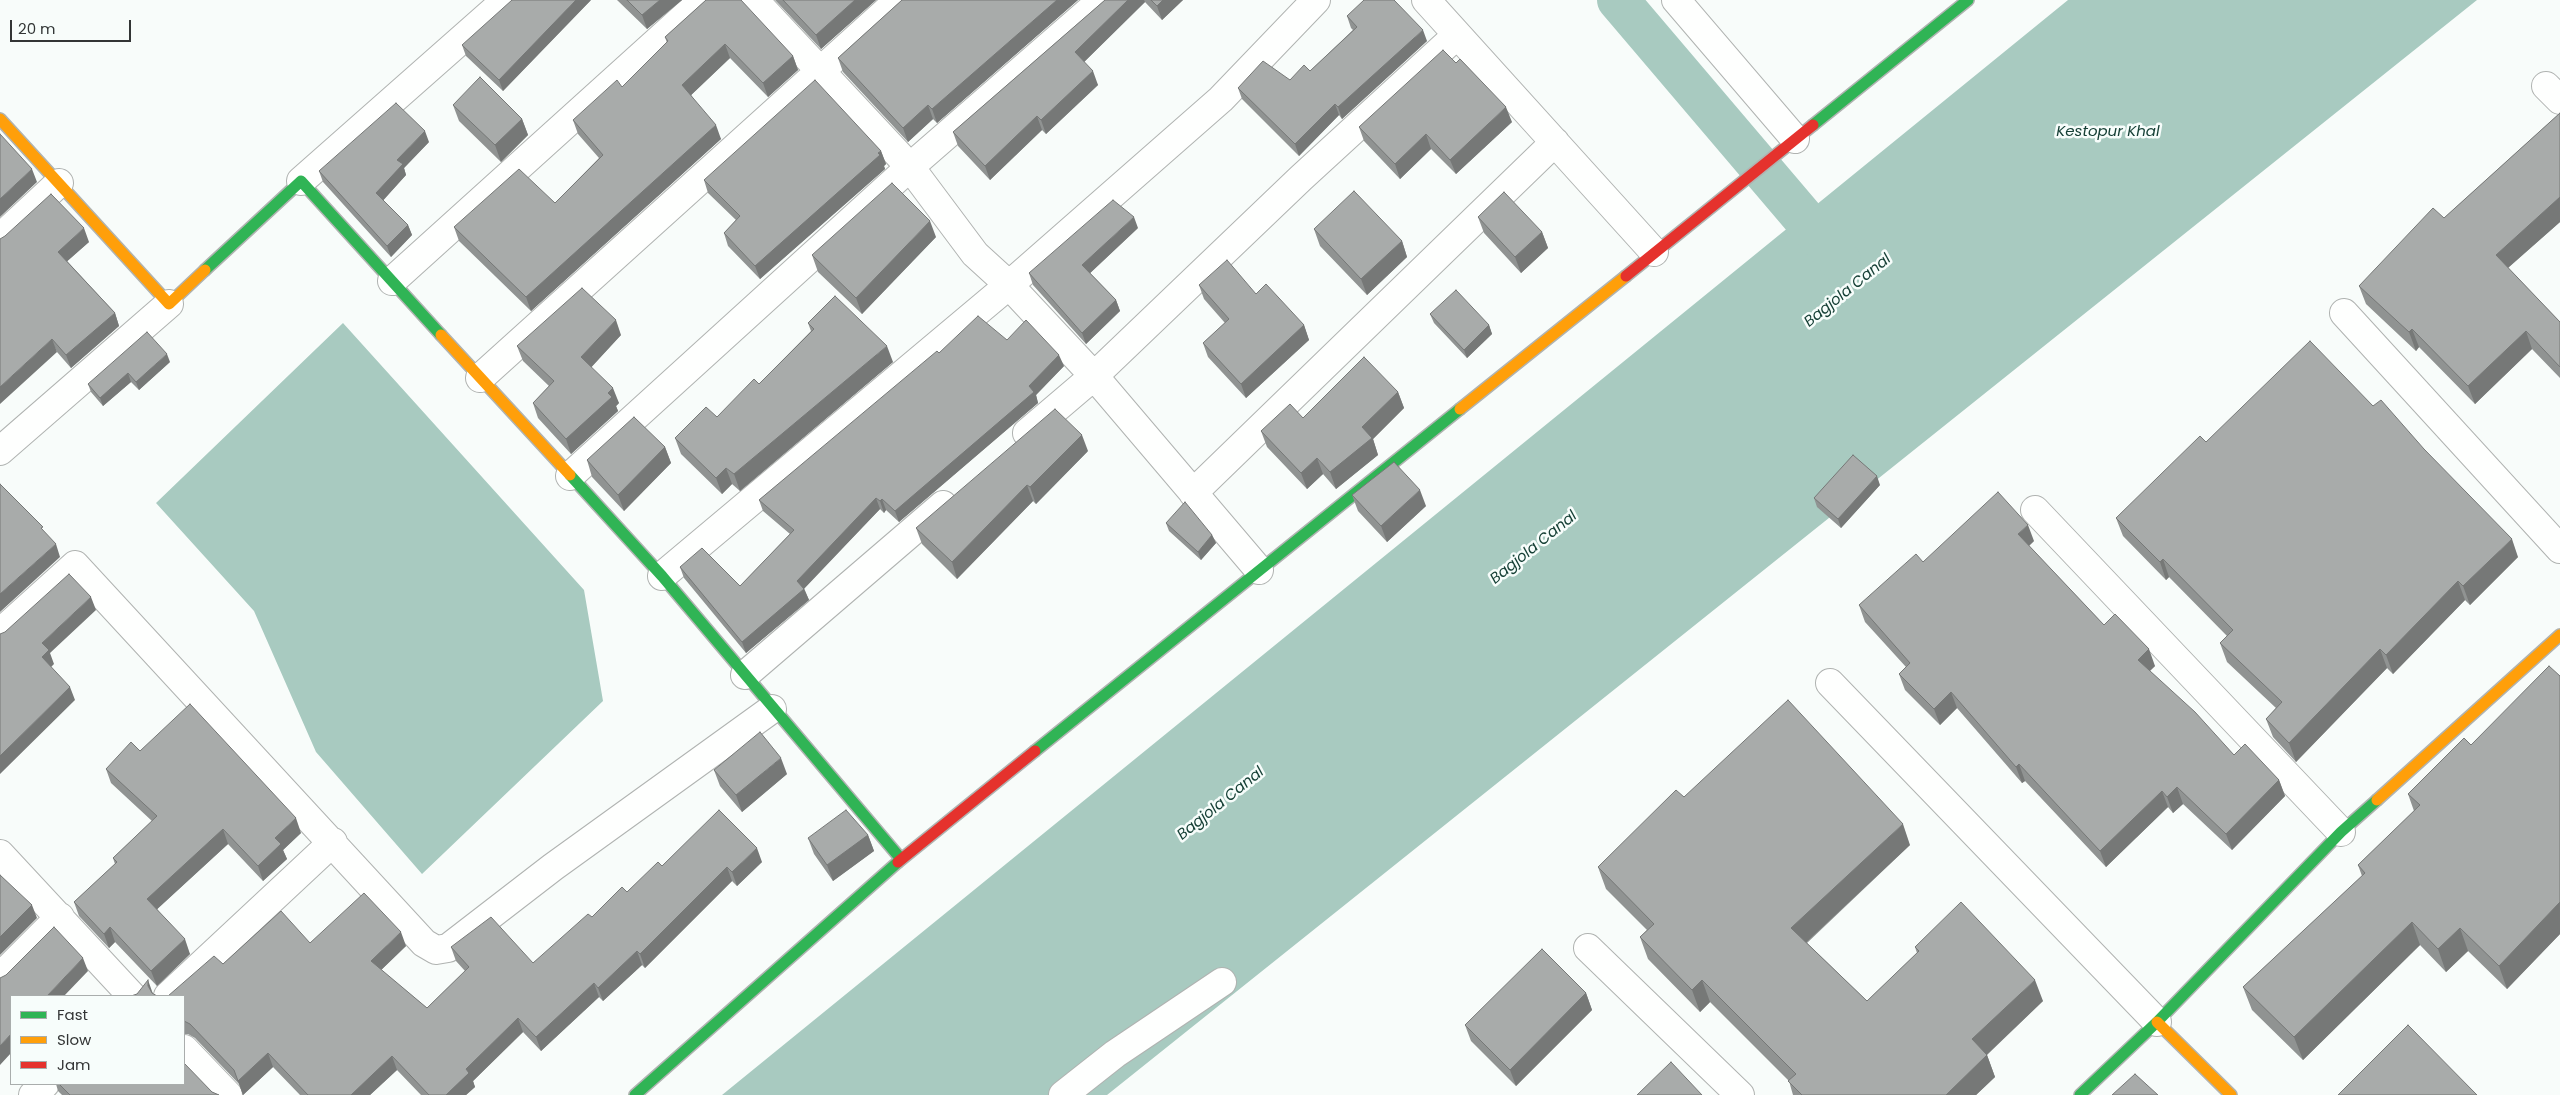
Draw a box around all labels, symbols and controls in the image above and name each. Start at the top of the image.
scale bar [12,10,134,42]
text: 20 m [18,18,56,39]
water label: Kestopur Khal [2056,123,2160,141]
water label: Bagjola Canal [1801,251,1895,331]
water label: Bagjola Canal [1487,508,1581,588]
water label: Bagjola Canal [1174,764,1268,844]
legend [10,995,185,1085]
text: Fast [57,1004,88,1025]
text: Slow [57,1029,91,1050]
text: Jam [57,1054,91,1075]

